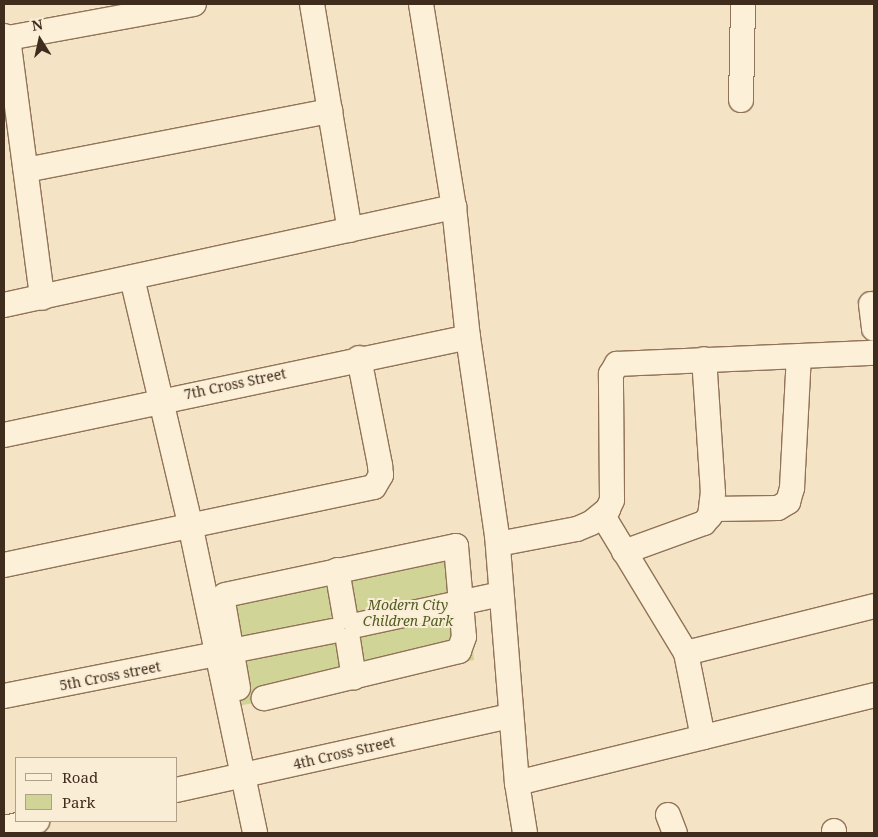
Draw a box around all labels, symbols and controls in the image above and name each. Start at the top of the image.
text: N [30,14,44,35]
north arrow [15,15,65,65]
street label: 7th Cross Street [182,365,288,403]
park label: Modern City Children Park [363,597,453,630]
street label: 5th Cross street [58,658,162,694]
street label: 4th Cross Street [292,733,396,773]
legend [15,757,178,822]
text: Road [62,767,98,787]
text: Park [62,792,95,812]

